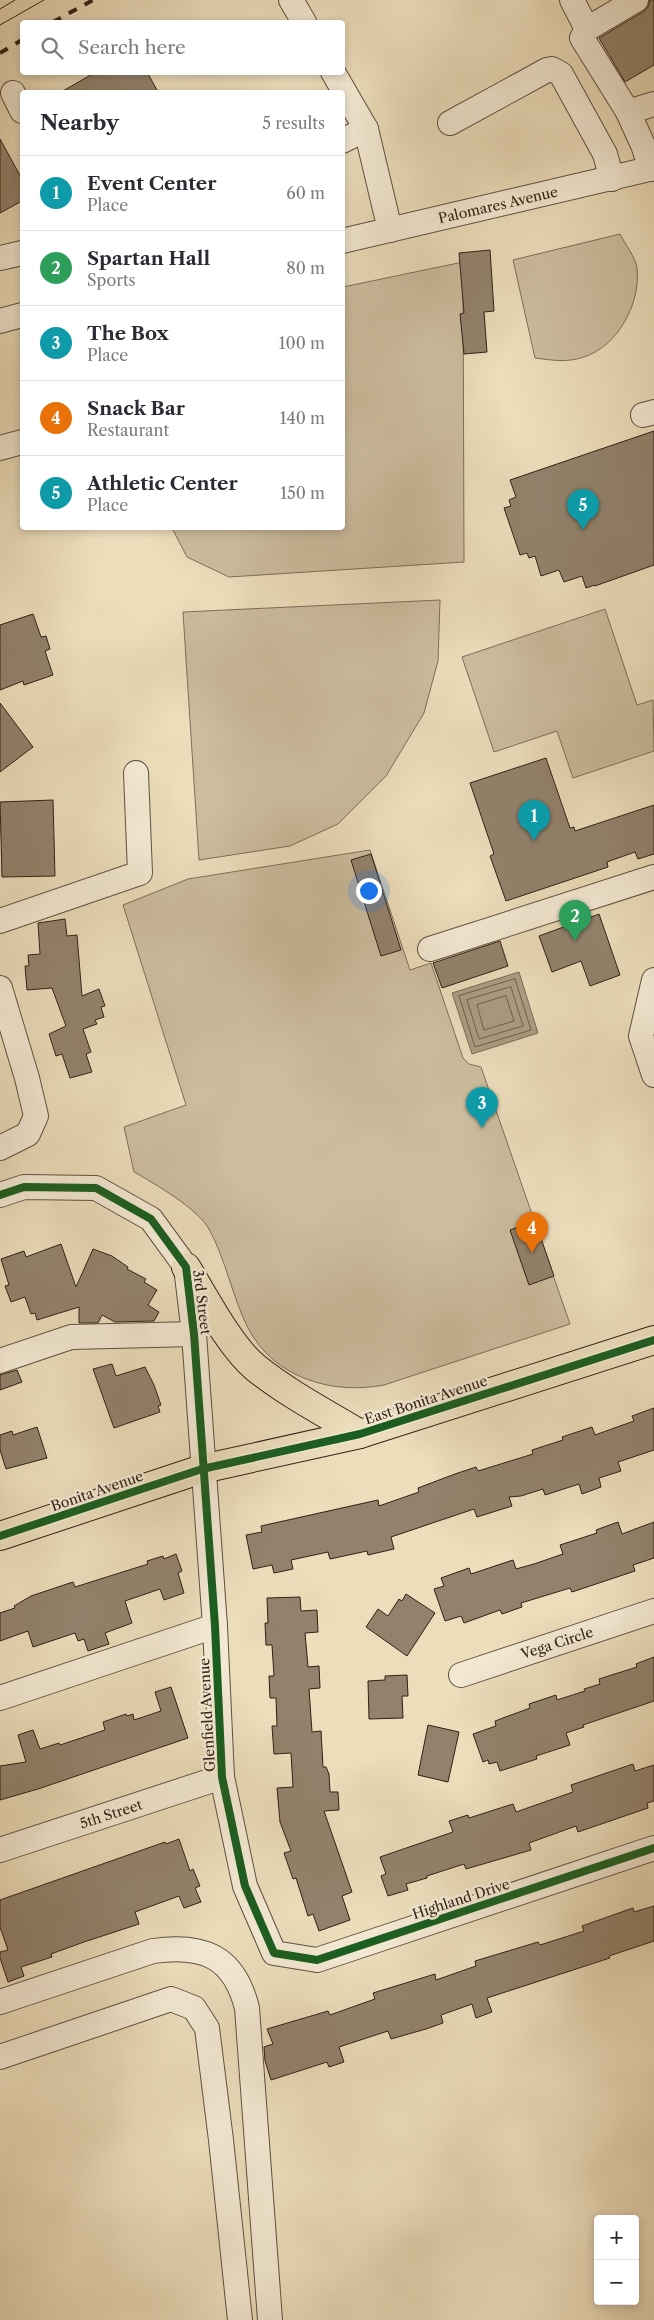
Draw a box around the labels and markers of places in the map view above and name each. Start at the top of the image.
pin: 5 [567,489,599,530]
pin: 1 [518,800,550,841]
pin: 2 [559,900,591,941]
pin: 3 [466,1087,498,1128]
pin: 4 [516,1212,548,1253]

